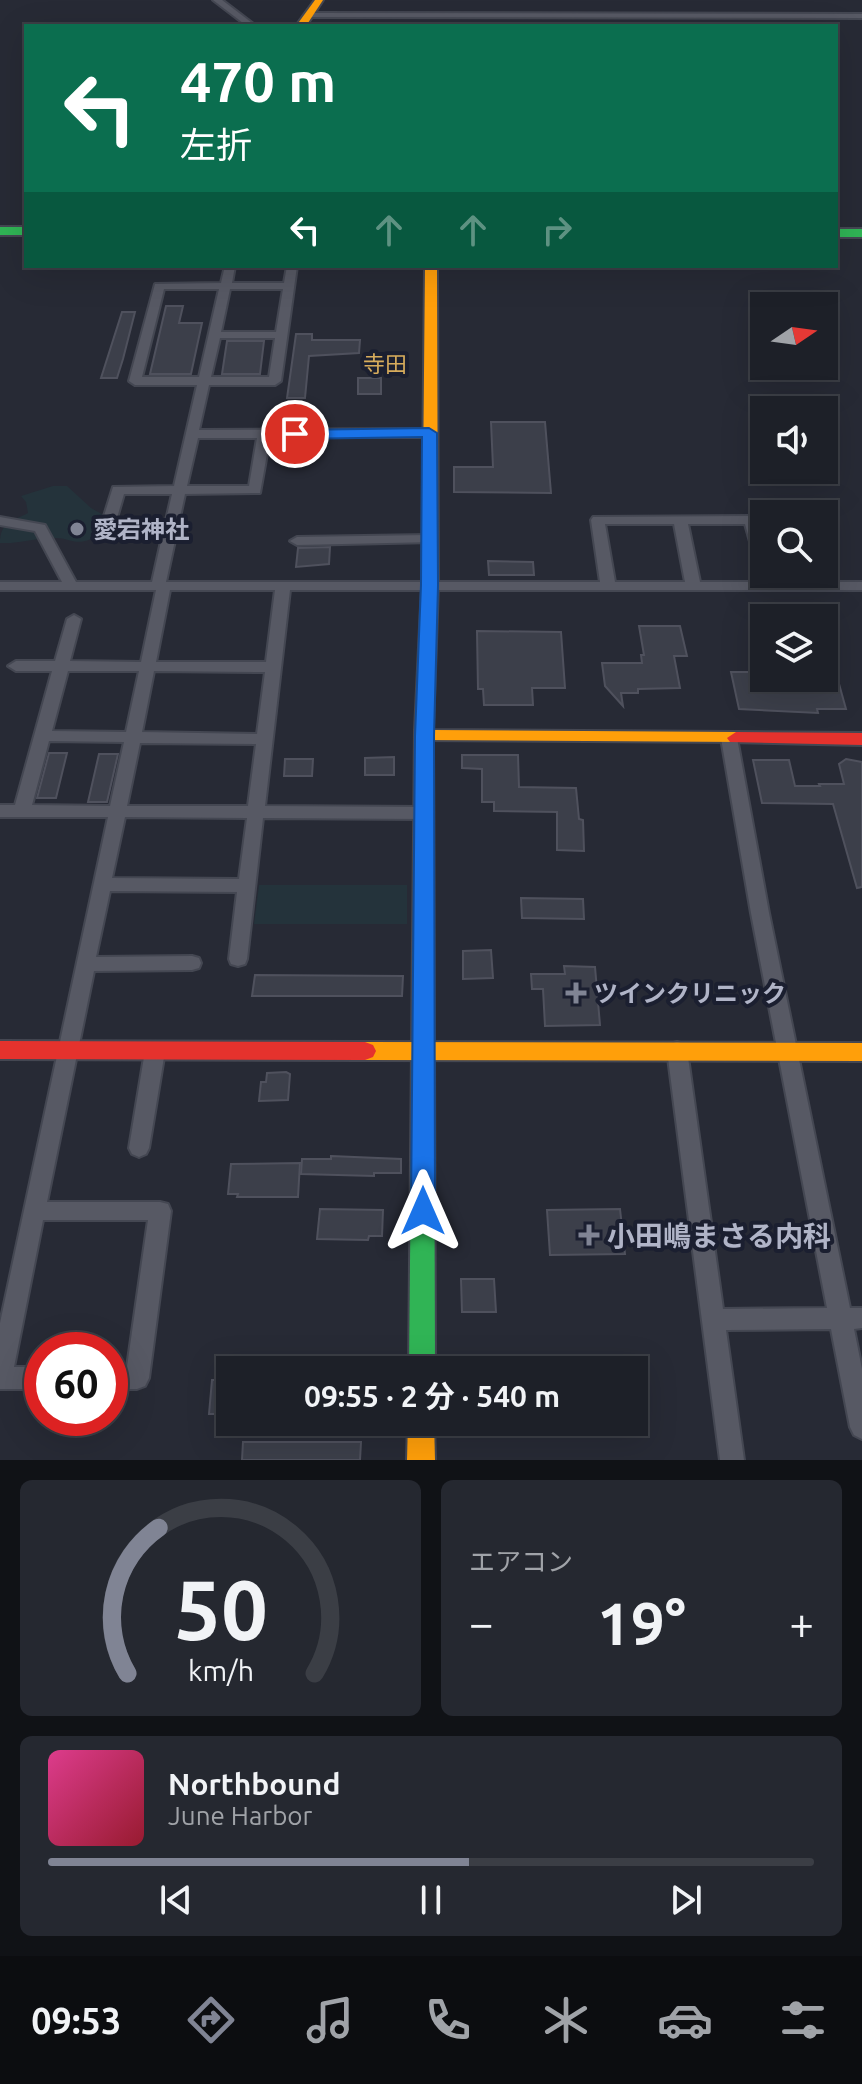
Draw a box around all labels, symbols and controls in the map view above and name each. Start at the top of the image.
text: 470 m [180,50,336,113]
icon: left [48,56,152,160]
text: 左折 [180,124,252,165]
icon: left [283,208,327,252]
icon: ahead [367,208,411,252]
icon: ahead [451,208,495,252]
icon: right [535,208,579,252]
north arrow [750,292,838,380]
map controls [750,292,838,692]
district label: 寺田 [363,351,407,376]
button: sound [750,396,838,484]
pin [261,400,329,468]
icon: arrive [273,412,317,456]
button: search [750,500,838,588]
place label: 愛宕神社 [93,516,189,543]
marker: 愛宕神社 [68,520,86,538]
button: layers [750,604,838,692]
place label: ツインクリニック [594,980,786,1007]
marker: ツインクリニック [565,982,587,1004]
position arrow [381,1169,465,1253]
place label: 小田嶋まさる内科 [607,1220,831,1251]
marker: 小田嶋まさる内科 [578,1224,600,1246]
speed limit sign: 60 [24,1332,128,1436]
text: 09:55 · 2 分 · 540 m [304,1379,560,1413]
text: エアコン [469,1547,573,1576]
text: 50 [174,1562,267,1656]
text: 19° [597,1589,686,1656]
text: − [469,1598,494,1647]
text: + [789,1598,814,1647]
text: km/h [188,1654,254,1686]
text: Northbound [168,1767,340,1801]
text: June Harbor [168,1801,312,1830]
icon: previous [154,1878,198,1922]
icon: pause [409,1878,453,1922]
icon: next [664,1878,708,1922]
icon: directions [183,1992,239,2048]
icon: music [302,1992,358,2048]
icon: phone [420,1992,476,2048]
icon: climate [538,1992,594,2048]
icon: car [657,1992,713,2048]
icon: filters [775,1992,831,2048]
text: 09:53 [31,2000,121,2041]

